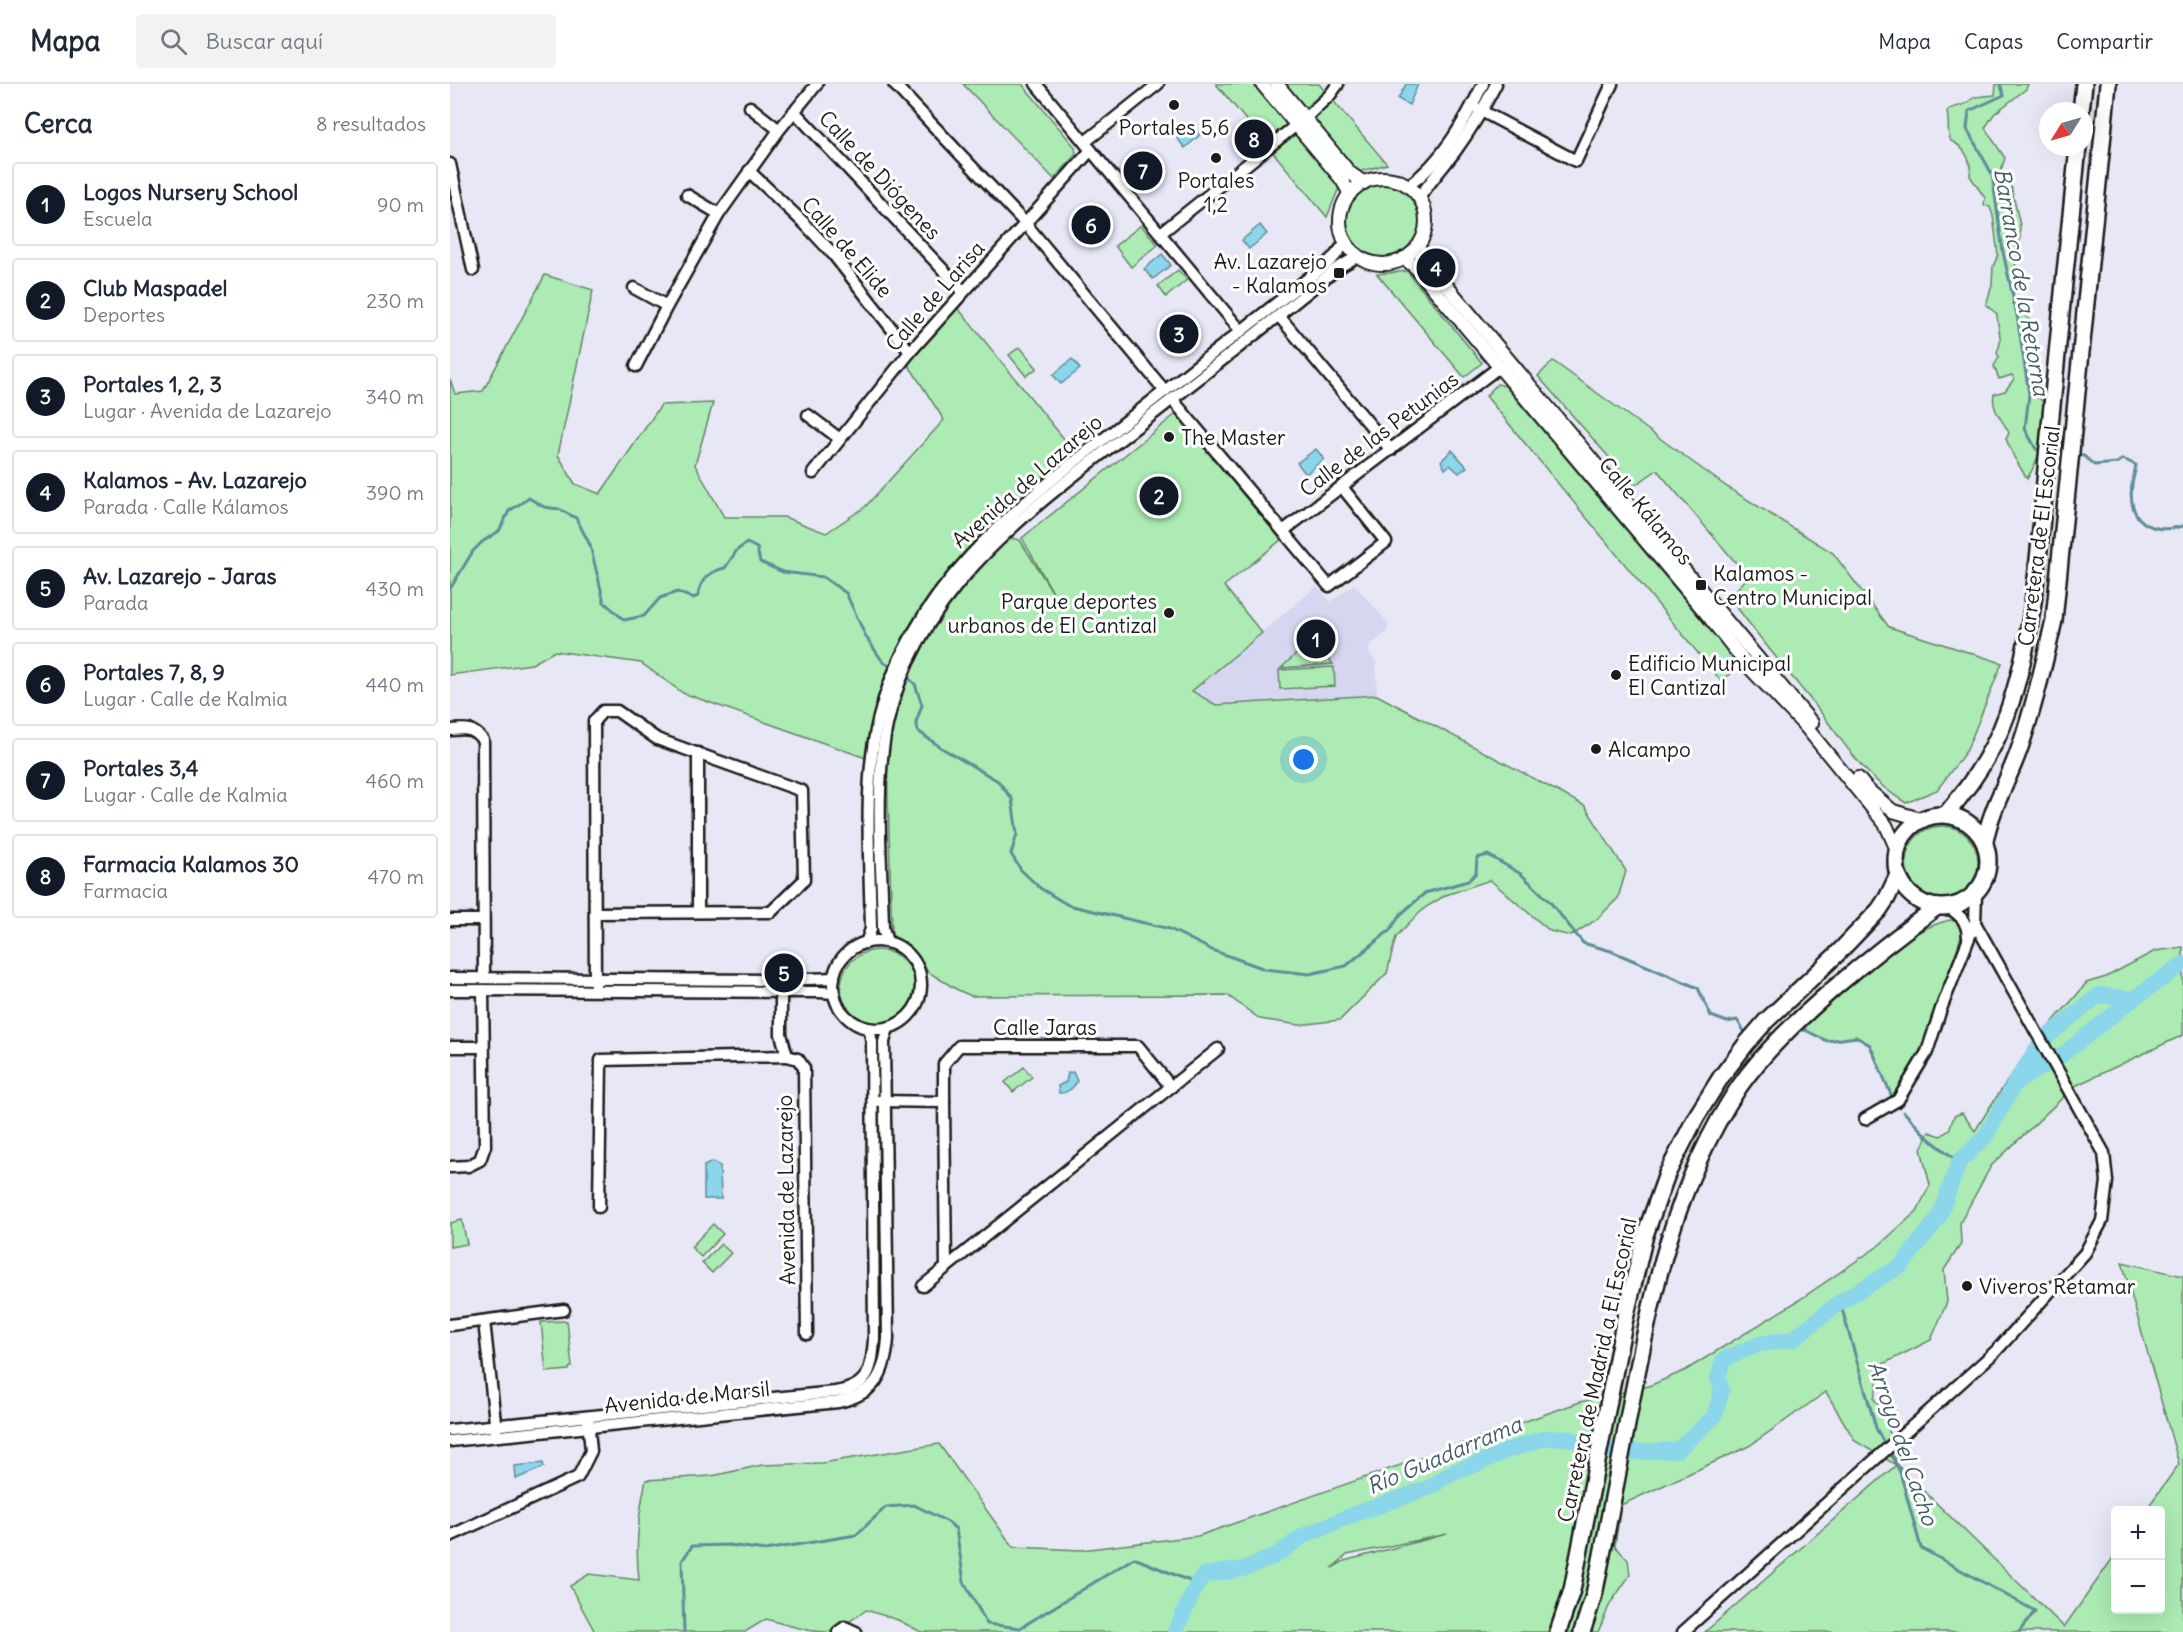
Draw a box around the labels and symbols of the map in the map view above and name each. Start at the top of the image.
marker: Portales 5,6 [1167,98,1181,112]
north arrow [2039,102,2093,156]
street label: Calle de Diógenes [813,105,947,245]
place label: Portales 5,6 [1119,114,1229,141]
pin: 8 [1234,116,1274,162]
pin: 7 [1124,148,1162,194]
marker: Portales 1,2 [1209,151,1223,165]
water label: Barranco de la Retorna [1988,166,2056,399]
place label: Portales 1,2 [1177,167,1255,218]
street label: Calle de Elide [796,191,898,303]
pin: 6 [1072,202,1110,248]
street label: Calle de Larisa [880,235,990,357]
pin: 4 [1416,246,1456,291]
place label: Av. Lazarejo - Kalamos [1214,248,1327,299]
marker: Av. Lazarejo - Kalamos [1332,266,1346,280]
pin: 3 [1160,312,1198,356]
street label: Calle de las Petunias [1294,365,1464,503]
street label: Avenida de Lazarejo [946,408,1108,554]
place label: The Master [1181,424,1286,451]
street label: Carretera de El Escorial [2012,424,2066,648]
marker: The Master [1162,430,1176,444]
street label: Calle Kálamos [1593,452,1699,570]
pin: 2 [1140,474,1178,518]
place label: Kalamos - Centro Municipal [1713,560,1872,611]
marker: Kalamos - Centro Municipal [1694,578,1708,592]
place label: Parque deportes urbanos de El Cantizal [947,588,1157,639]
marker: Parque deportes urbanos de El Cantizal [1162,606,1176,620]
pin: 1 [1296,616,1336,662]
place label: Edificio Municipal El Cantizal [1628,650,1791,701]
marker: Edificio Municipal El Cantizal [1609,668,1623,682]
place label: Alcampo [1608,736,1691,763]
marker: Alcampo [1589,742,1603,756]
your location [1289,745,1318,774]
pin: 5 [764,950,804,996]
street label: Calle Jaras [993,1014,1097,1041]
street label: Avenida de Lazarejo [771,1095,801,1285]
street label: Carretera de Madrid a El Escorial [1552,1215,1642,1525]
place label: Viveros Retamar [1979,1273,2136,1300]
marker: Viveros Retamar [1960,1279,1974,1293]
water label: Arroyo del Cacho [1862,1357,1945,1531]
street label: Avenida de Marsil [603,1375,771,1419]
water label: Río Guadarrama [1362,1409,1527,1500]

